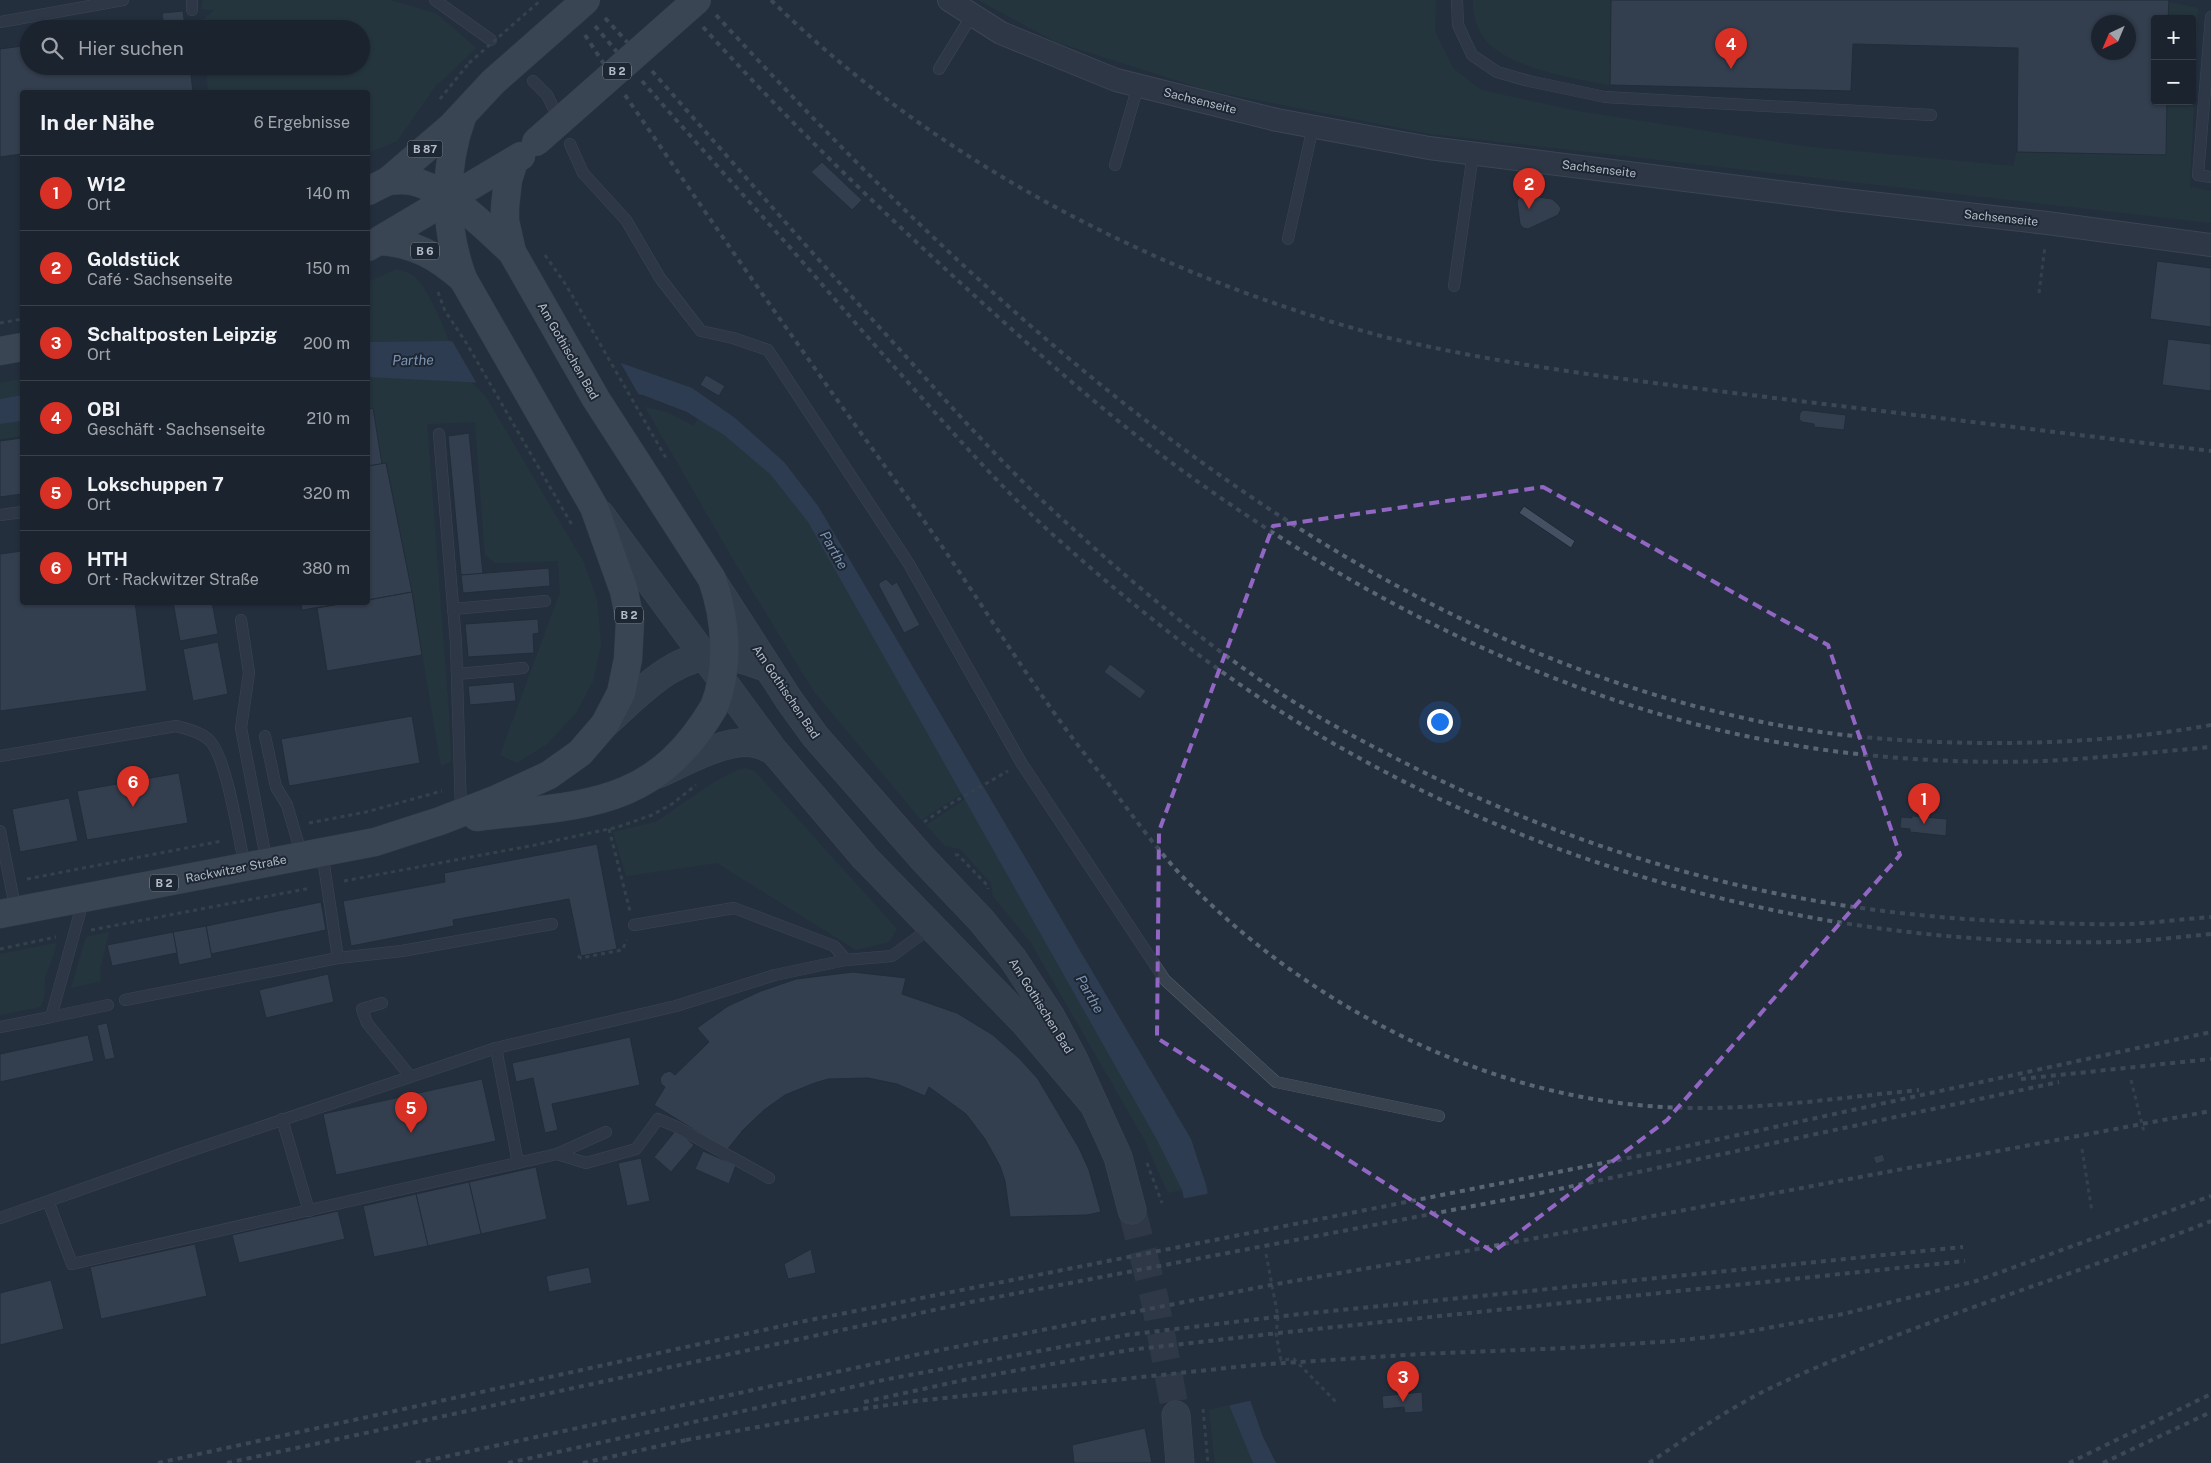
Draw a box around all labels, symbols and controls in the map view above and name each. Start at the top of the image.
north arrow [2091,15,2136,60]
map controls [2151,15,2196,105]
button: + [2151,15,2196,60]
search box [20,20,370,75]
pin: 4 [1715,28,1747,69]
icon: search [38,34,66,62]
text: Hier suchen [78,37,184,59]
button: − [2151,60,2196,105]
road number: B 2 [603,62,631,80]
street label: Sachsenseite [1162,85,1238,117]
text: In der Nähe [40,110,155,135]
text: 6 Ergebnisse [254,113,350,132]
road number: B 87 [408,140,442,158]
street label: Sachsenseite [1561,157,1637,181]
pin: 2 [1513,168,1545,209]
text: W12 [87,173,126,195]
text: 1 [53,184,59,203]
text: 140 m [306,184,350,203]
text: Ort [87,195,111,214]
street label: Sachsenseite [1963,207,2039,229]
road number: B 6 [411,242,439,260]
text: Goldstück [87,248,180,270]
text: 2 [51,259,61,278]
text: 150 m [306,259,350,278]
text: Café · Sachsenseite [87,270,233,289]
street label: Am Gothischen Bad [535,300,601,402]
text: Schaltposten Leipzig [87,323,277,345]
text: 3 [51,334,61,353]
text: 200 m [303,334,350,353]
text: Ort [87,345,111,364]
water label: Parthe [392,352,434,368]
text: OBI [87,398,121,420]
text: 4 [51,409,61,428]
text: 210 m [306,409,350,428]
text: Geschäft · Sachsenseite [87,420,265,439]
text: Lokschuppen 7 [87,473,224,495]
text: 5 [51,484,61,503]
text: 320 m [303,484,350,503]
text: Ort [87,495,111,514]
water label: Parthe [817,528,852,572]
text: HTH [87,548,128,570]
text: 6 [51,559,61,578]
text: 380 m [302,559,350,578]
text: Ort · Rackwitzer Straße [87,570,259,589]
road number: B 2 [615,606,643,624]
street label: Am Gothischen Bad [750,643,822,741]
your location [1427,709,1453,735]
pin: 6 [117,766,149,807]
pin: 1 [1908,783,1940,824]
street label: Rackwitzer Straße [184,852,288,886]
road number: B 2 [150,874,178,891]
street label: Am Gothischen Bad [1006,956,1076,1056]
water label: Parthe [1073,972,1108,1016]
pin: 5 [395,1092,427,1133]
pin: 3 [1387,1361,1419,1402]

